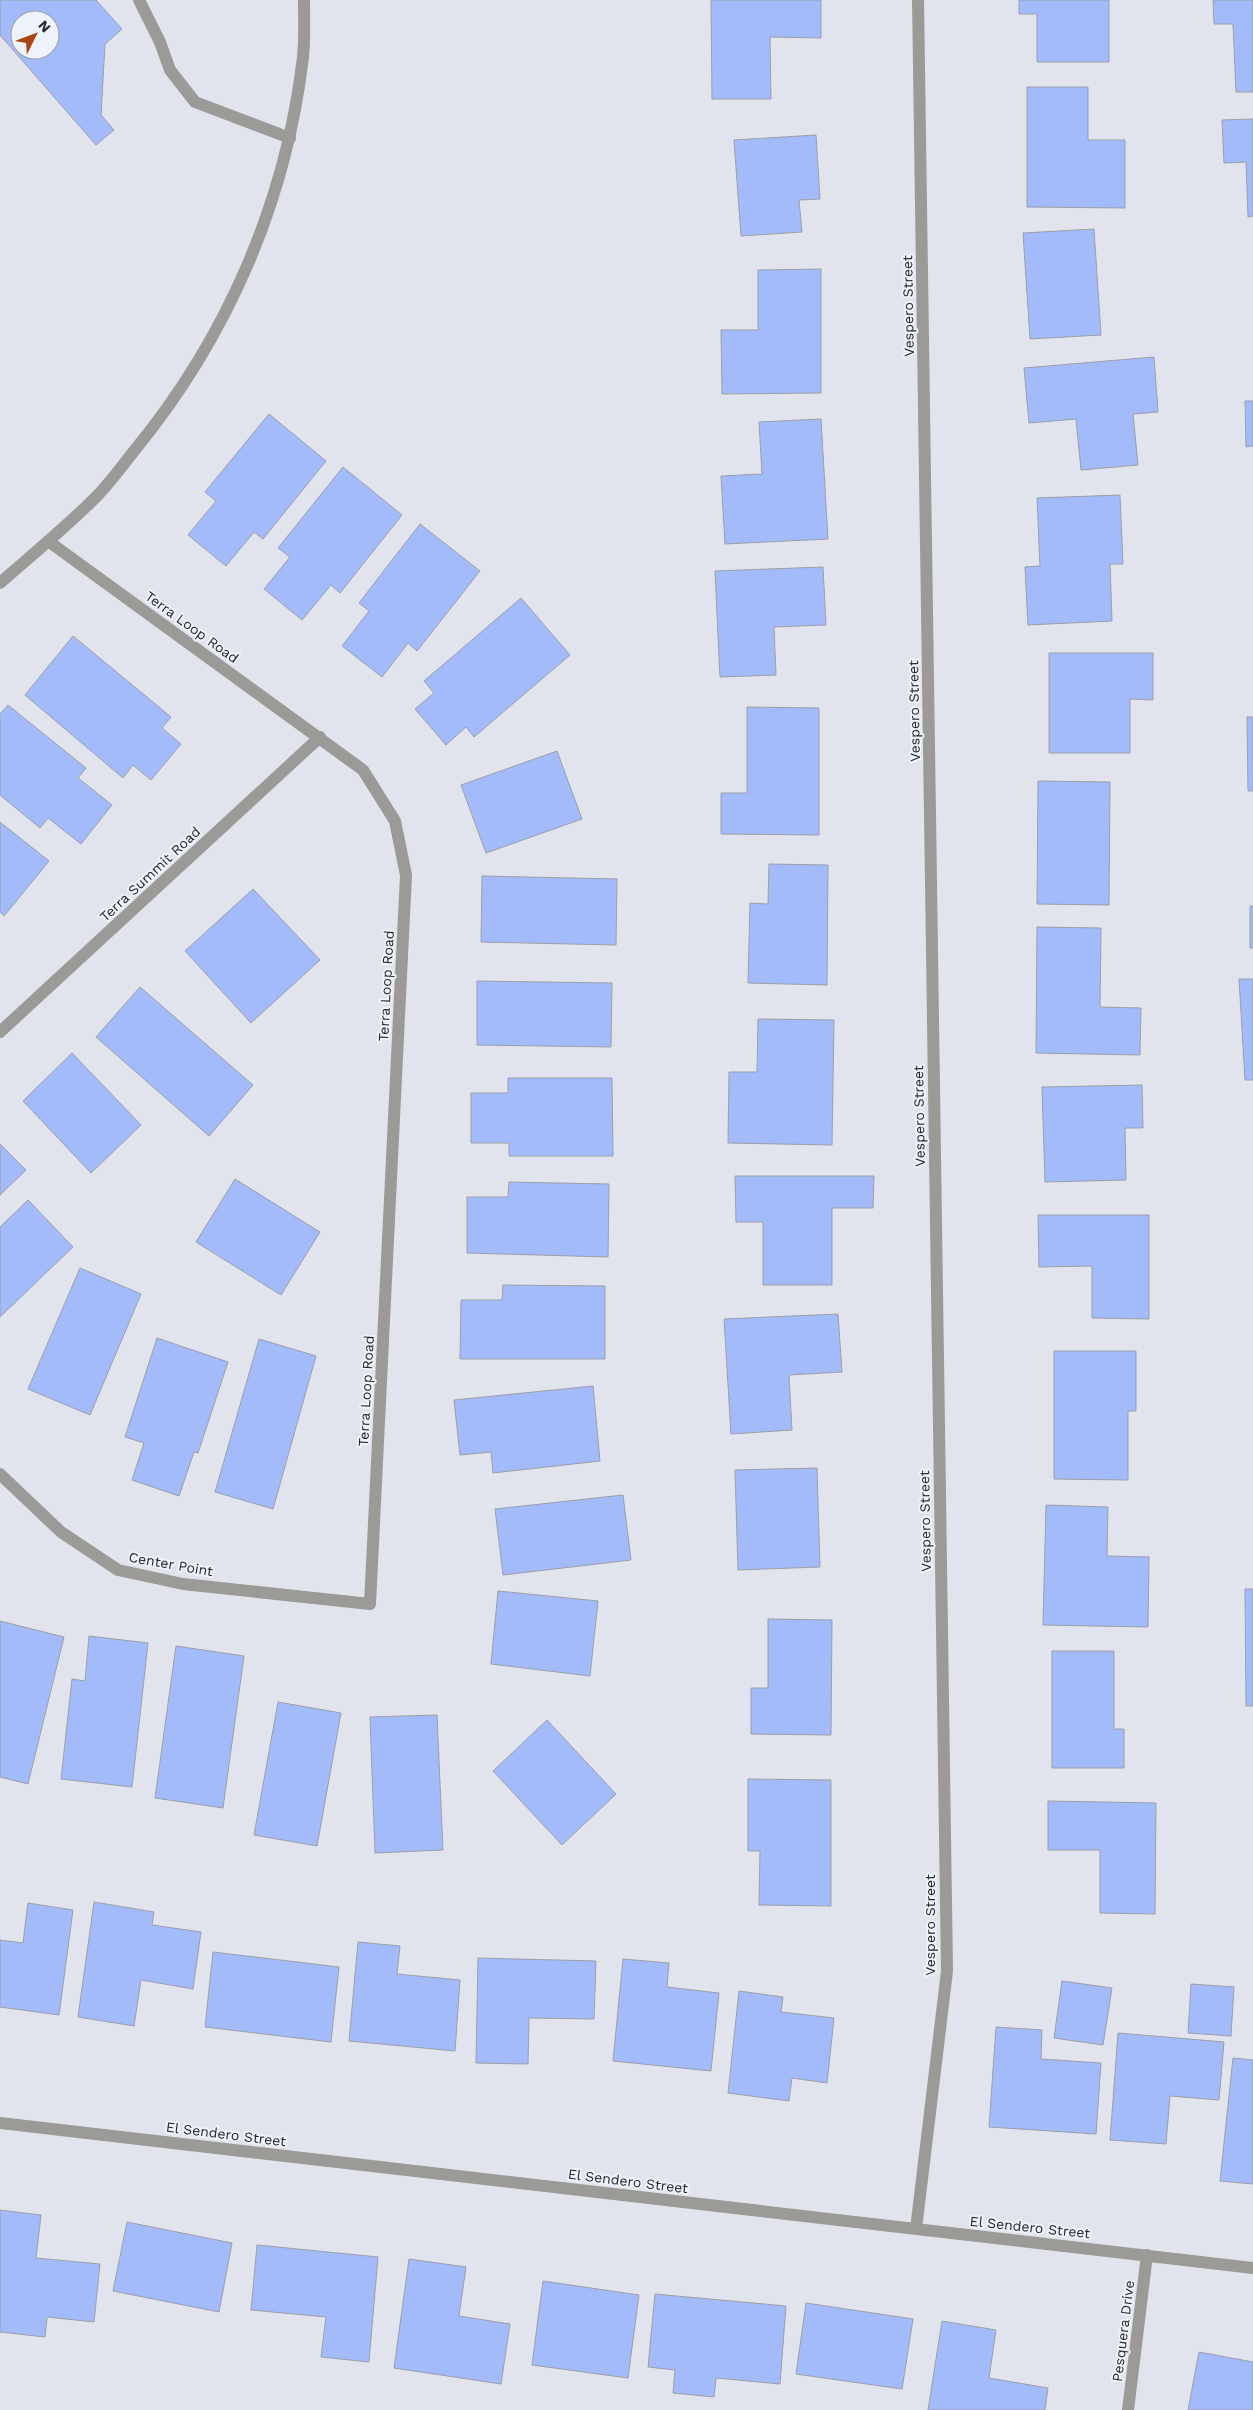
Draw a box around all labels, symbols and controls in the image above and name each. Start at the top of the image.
north arrow [10,10,60,60]
text: N [35,17,54,36]
street label: Vespero Street [899,255,917,357]
street label: Terra Loop Road [142,588,242,666]
street label: Vespero Street [905,660,923,762]
street label: Terra Summit Road [97,823,203,925]
street label: Terra Loop Road [375,930,397,1042]
street label: Vespero Street [910,1065,928,1167]
street label: Terra Loop Road [355,1335,377,1447]
street label: Vespero Street [916,1470,934,1572]
street label: Center Point [128,1549,215,1579]
street label: Vespero Street [922,1874,938,1976]
street label: El Sendero Street [165,2119,287,2149]
street label: El Sendero Street [567,2166,689,2196]
street label: El Sendero Street [969,2213,1091,2241]
street label: Pesquera Drive [1109,2279,1137,2383]

